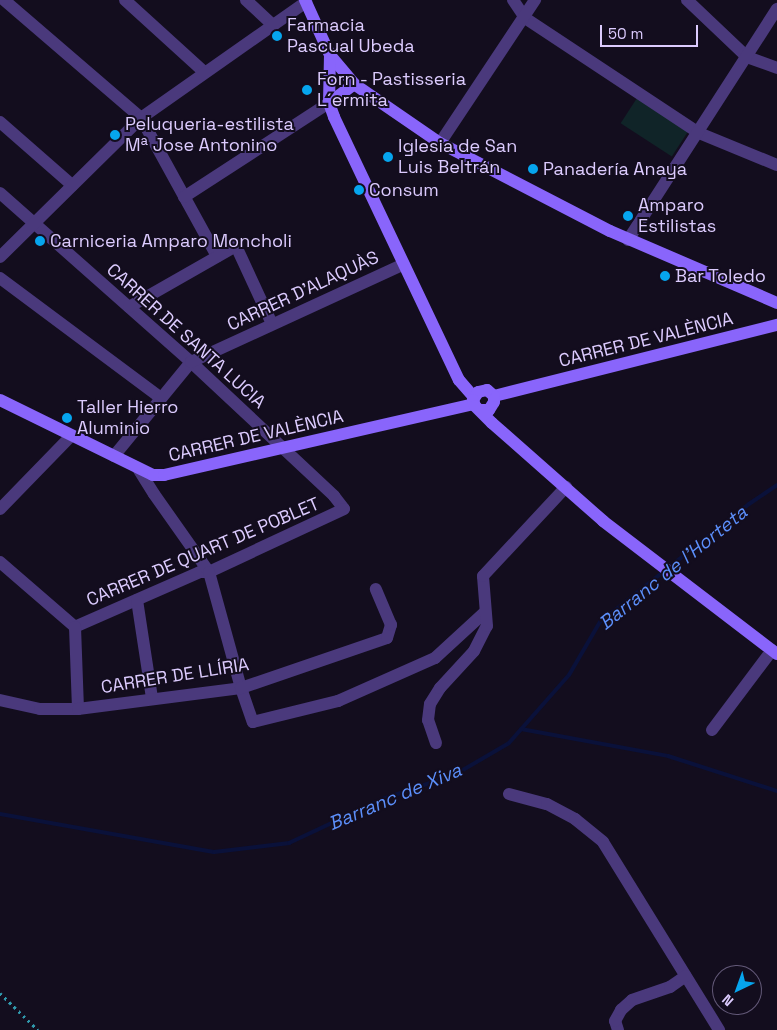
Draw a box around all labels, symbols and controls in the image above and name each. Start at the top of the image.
place label: Farmacia Pascual Ubeda [287,15,415,58]
scale bar [602,15,700,47]
text: 50 m [608,24,643,43]
marker: Farmacia Pascual Ubeda [271,30,283,42]
place label: Forn - Pastisseria L´ermita [317,69,467,112]
marker: Forn - Pastisseria L´ermita [301,84,313,96]
place label: Peluqueria-estilista Mª Jose Antonino [125,114,294,156]
marker: Peluqueria-estilista Mª Jose Antonino [109,129,121,141]
place label: Iglesia de San Luis Beltrán [398,136,517,178]
marker: Iglesia de San Luis Beltrán [382,151,394,163]
place label: Panadería Anaya [543,158,687,180]
marker: Panadería Anaya [527,163,539,175]
place label: Consum [369,179,439,201]
marker: Consum [353,184,365,196]
place label: Amparo Estilistas [638,195,716,238]
marker: Amparo Estilistas [622,210,634,222]
place label: Carniceria Amparo Moncholi [50,230,292,252]
marker: Carniceria Amparo Moncholi [34,235,46,247]
street label: CARRER D'ALAQUÀS [224,246,382,336]
street label: CARRER DE SANTA LUCIA [102,259,270,413]
place label: Bar Toledo [675,265,766,287]
marker: Bar Toledo [659,270,671,282]
street label: CARRER DE VALÈNCIA [557,308,735,372]
place label: Taller Hierro Aluminio [77,397,178,439]
street label: CARRER DE VALÈNCIA [166,405,346,467]
marker: Taller Hierro Aluminio [61,412,73,424]
street label: CARRER DE QUART DE POBLET [83,493,323,611]
water label: Barranc de l'Horteta [594,501,752,635]
street label: CARRER DE LLÍRIA [100,654,250,698]
water label: Barranc de Xiva [325,759,465,835]
north arrow [712,965,762,1015]
text: N [718,991,737,1010]

